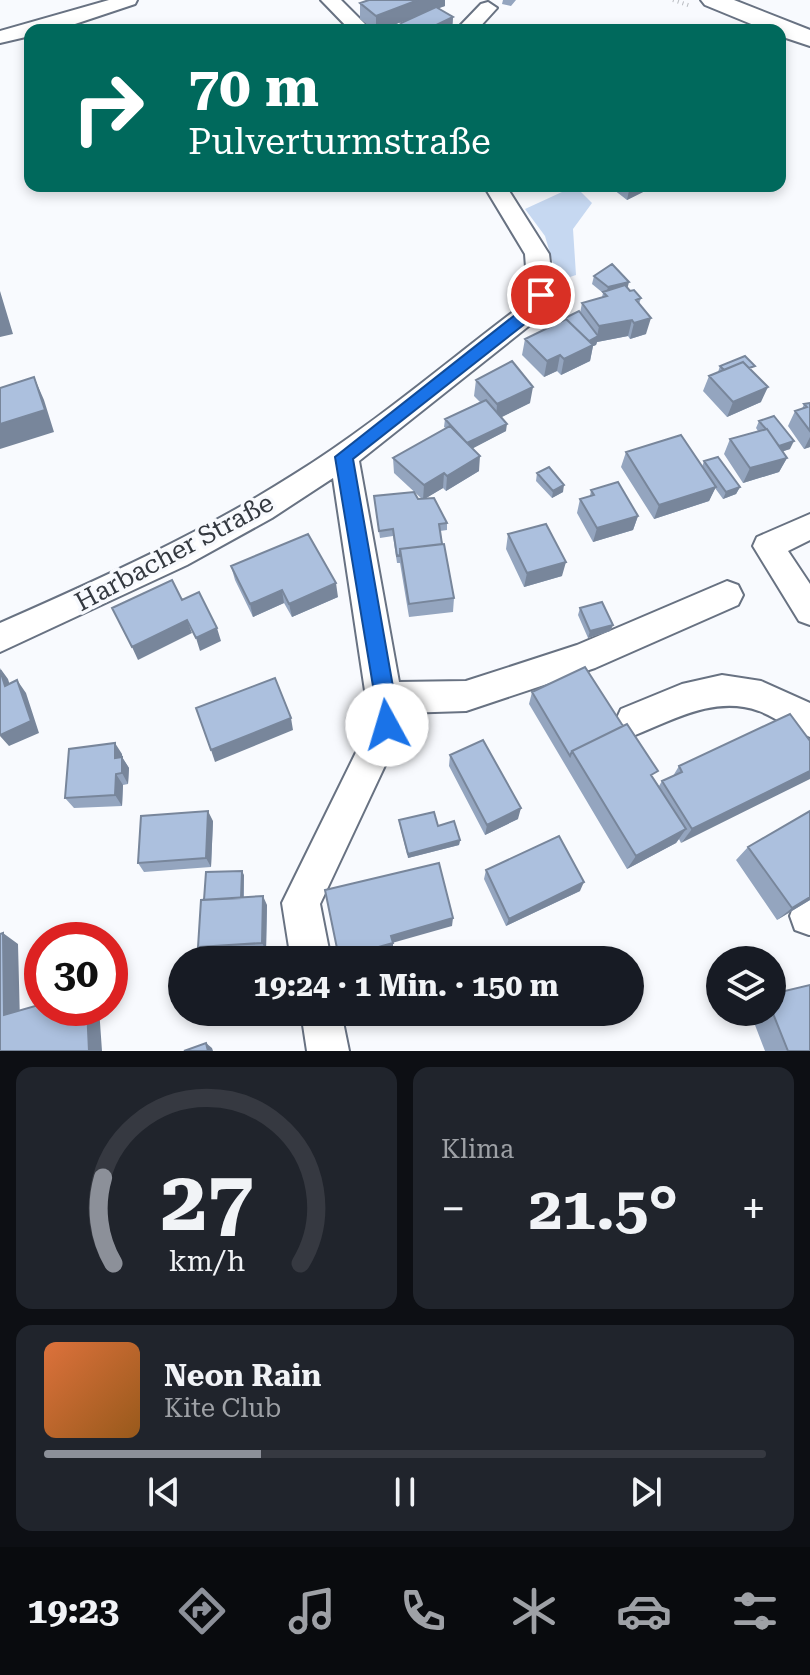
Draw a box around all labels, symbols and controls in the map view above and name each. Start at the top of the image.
text: 70 m [188,54,319,120]
icon: right [56,56,160,160]
text: Pulverturmstraße [188,121,491,163]
pin [507,261,575,329]
icon: arrive [519,273,563,317]
street label: Harbacher Straße [70,487,278,617]
position arrow [345,683,429,767]
speed limit sign: 30 [24,922,128,1026]
map controls [706,946,786,1026]
button: layers [706,946,786,1026]
text: 19:24 · 1 Min. · 150 m [253,968,559,1003]
text: Klima [441,1134,514,1164]
text: 27 [160,1153,253,1250]
text: 21.5° [529,1173,678,1244]
text: − [441,1183,466,1235]
text: + [741,1183,766,1235]
text: km/h [168,1244,245,1278]
text: Neon Rain [164,1358,321,1393]
text: Kite Club [164,1393,281,1423]
icon: previous [142,1470,186,1514]
icon: pause [383,1470,427,1514]
icon: next [624,1470,668,1514]
icon: directions [174,1583,230,1639]
icon: music [284,1583,340,1639]
icon: phone [395,1583,451,1639]
icon: climate [506,1583,562,1639]
icon: car [616,1583,672,1639]
icon: filters [727,1583,783,1639]
text: 19:23 [27,1590,119,1632]

